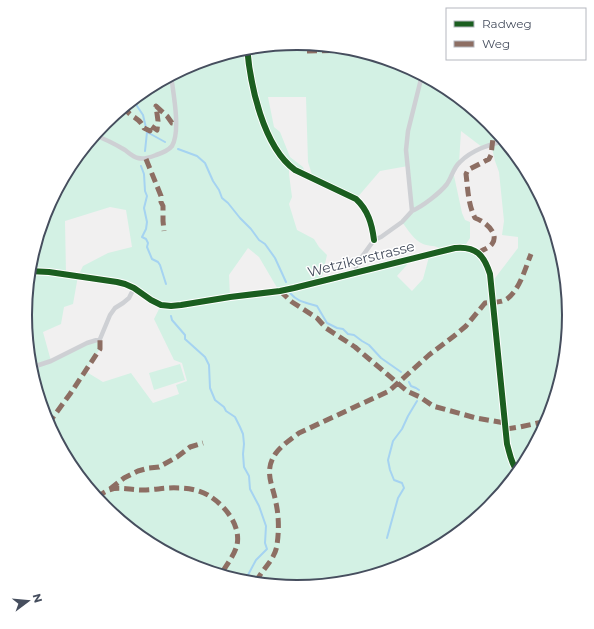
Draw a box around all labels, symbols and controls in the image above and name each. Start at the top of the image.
legend [446,8,586,60]
text: Radweg [482,16,532,31]
text: Weg [482,36,510,51]
street label: Wetzikerstrasse [306,237,416,281]
north arrow [8,581,48,621]
text: N [30,592,46,604]

